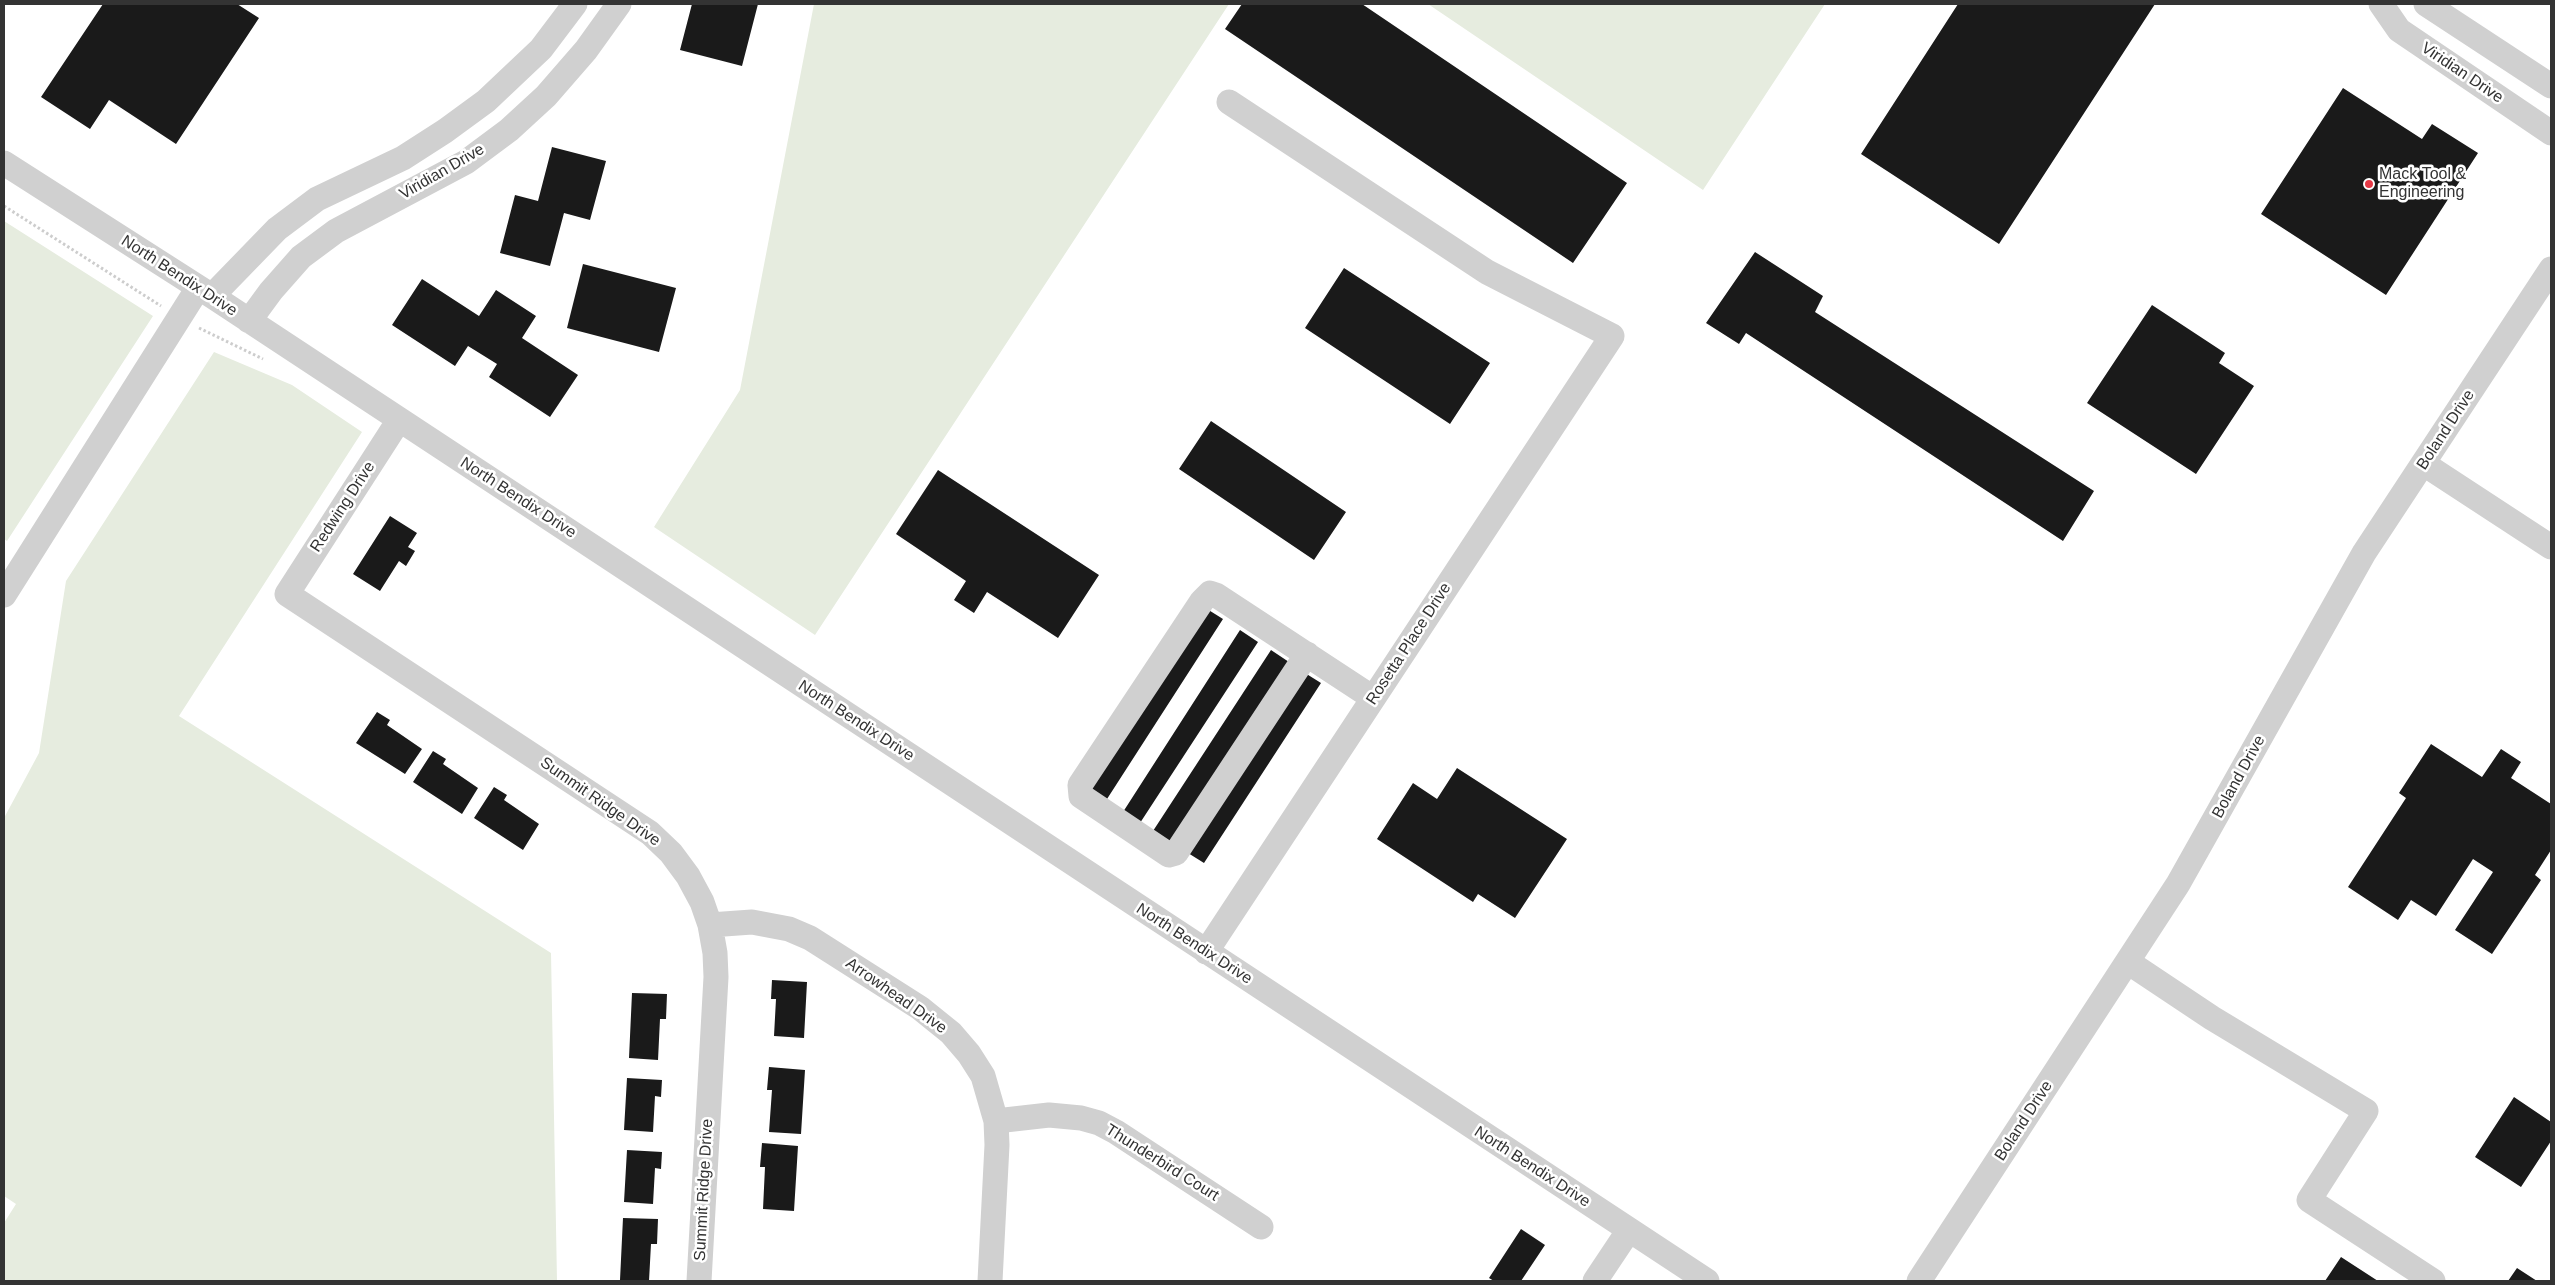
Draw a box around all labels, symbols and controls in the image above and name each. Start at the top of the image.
street label: Viridian Drive [2417,39,2507,107]
street label: Viridian Drive [396,140,488,204]
place label: Mack Tool & Engineering [2379,165,2466,203]
marker: Mack Tool & Engineering [2363,178,2375,190]
street label: North Bendix Drive [117,231,241,321]
street label: Boland Drive [2413,386,2479,474]
street label: North Bendix Drive [456,453,580,543]
street label: Redwing Drive [307,458,379,556]
street label: Rosetta Place Drive [1362,579,1456,709]
street label: North Bendix Drive [794,676,918,766]
street label: Boland Drive [2208,732,2270,822]
street label: Summit Ridge Drive [536,753,664,851]
street label: North Bendix Drive [1132,899,1256,989]
street label: Arrowhead Drive [842,954,950,1038]
street label: Boland Drive [1991,1077,2057,1165]
street label: Summit Ridge Drive [691,1118,717,1262]
street label: Thunderbird Court [1102,1120,1222,1206]
street label: North Bendix Drive [1470,1122,1594,1212]

